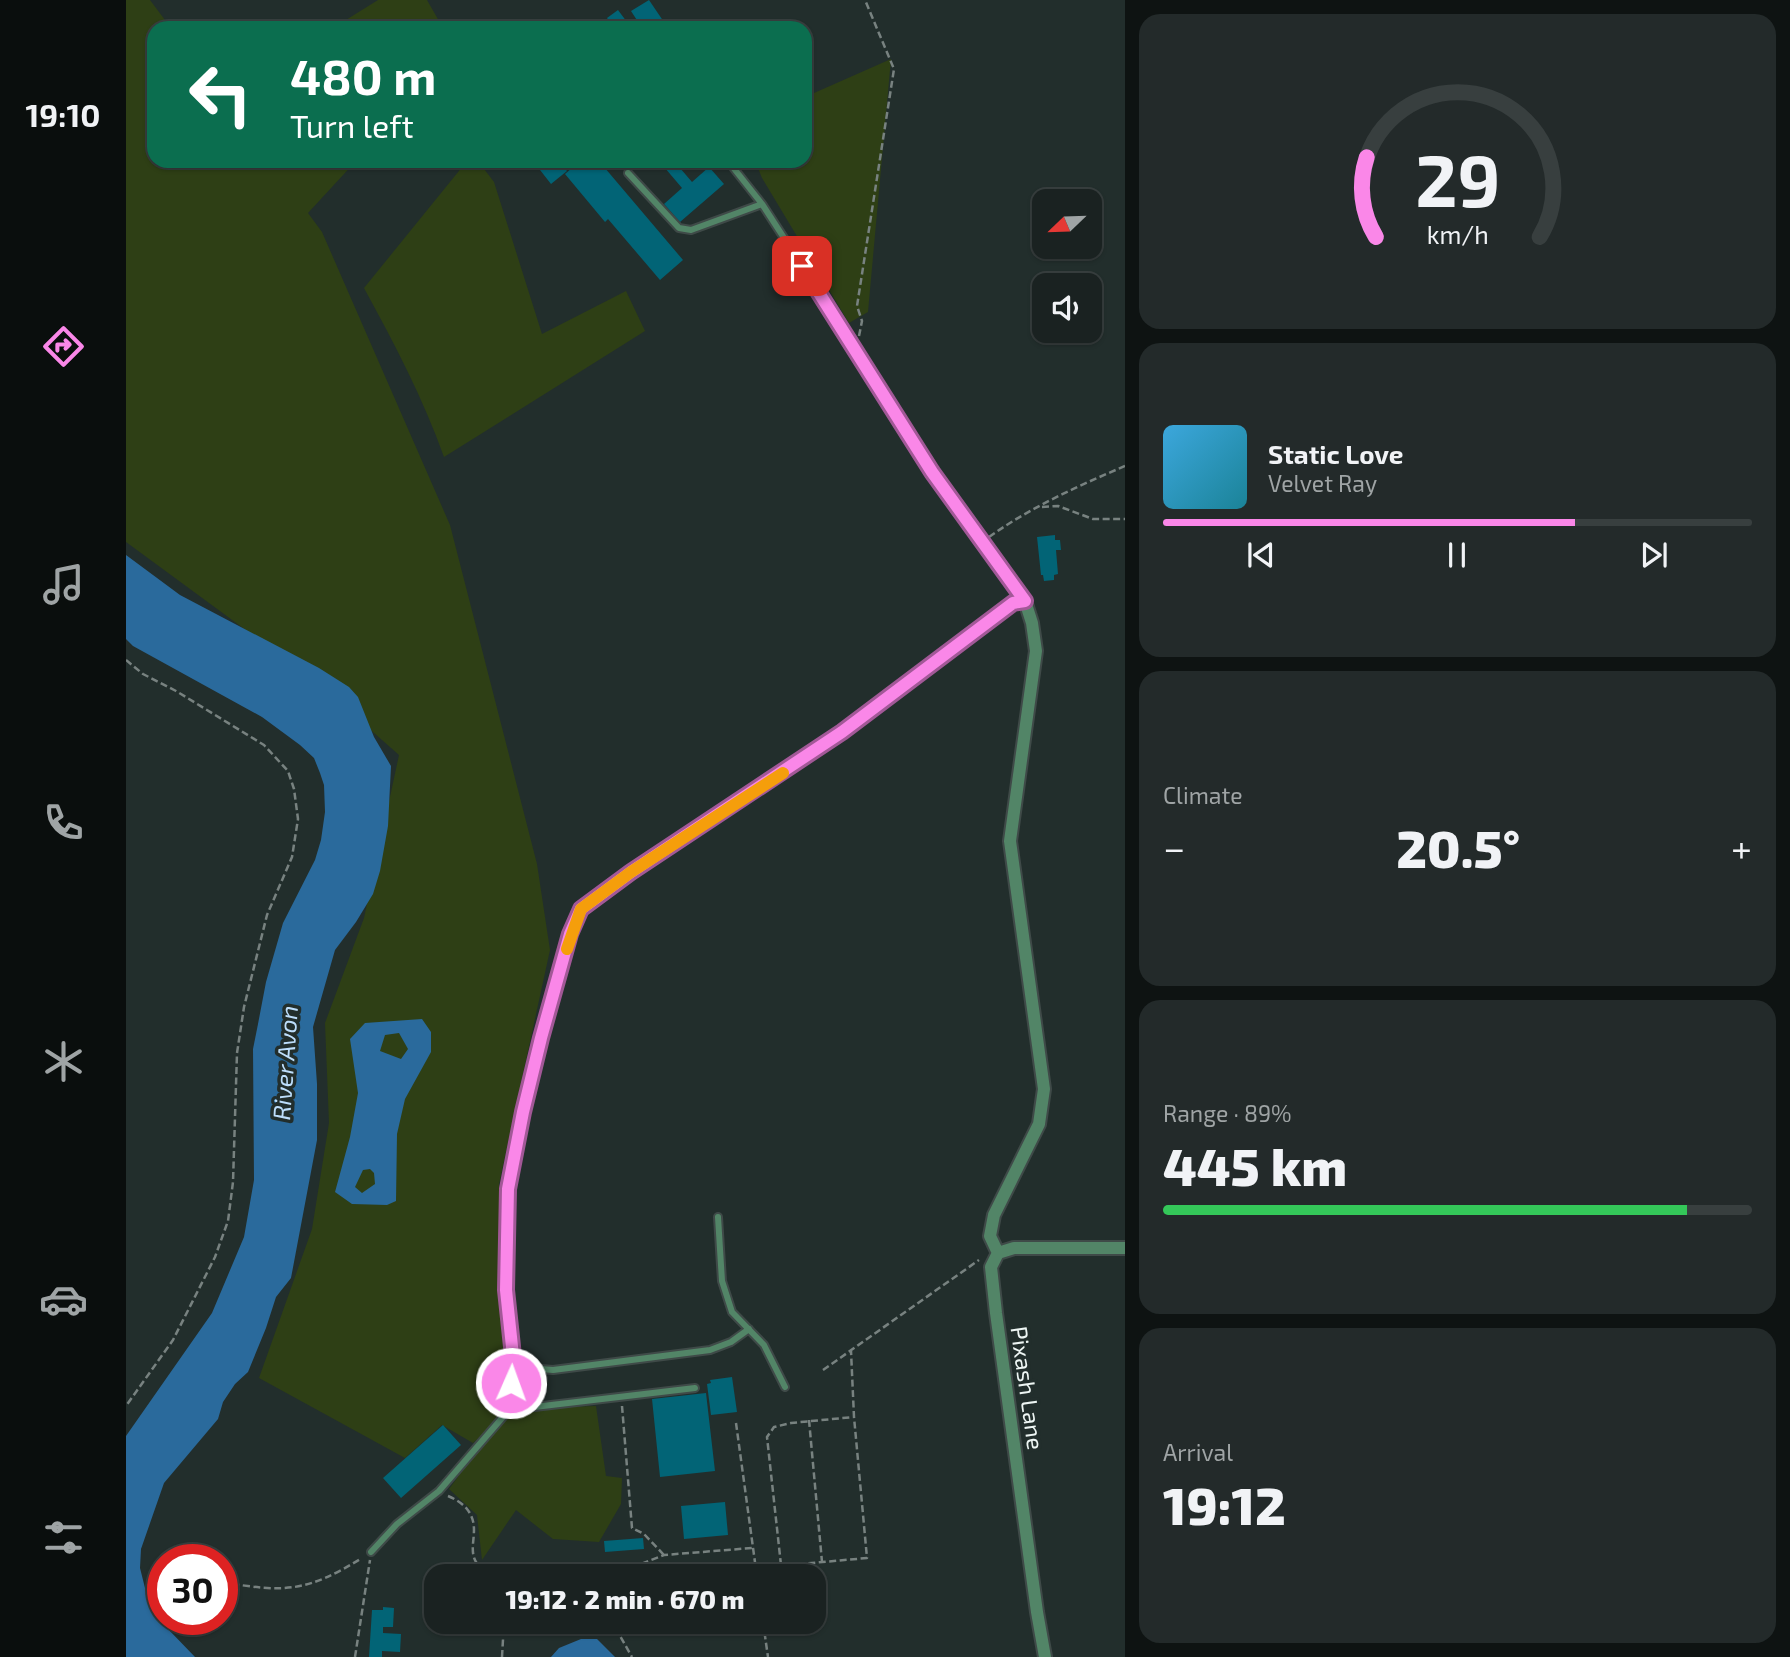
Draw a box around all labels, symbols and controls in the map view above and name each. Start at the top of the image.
text: 480 m [290,46,436,105]
icon: left [175,49,266,140]
text: 19:10 [26,95,100,133]
text: Turn left [290,106,414,144]
text: 29 [1415,135,1500,223]
north arrow [1032,189,1102,259]
map controls [1032,189,1102,343]
text: km/h [1426,219,1489,249]
pin [772,236,832,296]
icon: arrive [783,247,821,285]
button: sound [1032,273,1102,343]
icon: directions [39,322,88,371]
text: Static Love [1268,438,1404,469]
text: Velvet Ray [1268,469,1377,497]
icon: previous [1242,536,1280,574]
icon: pause [1438,536,1476,574]
icon: next [1635,536,1673,574]
icon: music [39,560,88,609]
text: Climate [1163,781,1243,809]
icon: phone [39,798,88,847]
text: 20.5° [1396,816,1520,878]
text: − [1163,824,1185,870]
text: + [1731,824,1752,870]
water label: River Avon [266,1005,303,1121]
icon: climate [39,1037,88,1086]
text: Range · 89% [1163,1099,1292,1127]
text: 445 km [1163,1134,1347,1196]
icon: car [39,1275,88,1324]
street label: Pixash Lane [1005,1324,1051,1451]
position arrow [474,1346,548,1420]
text: Arrival [1163,1438,1233,1466]
text: 19:12 [1163,1473,1286,1535]
icon: filters [39,1513,88,1562]
speed limit sign: 30 [147,1544,238,1635]
text: 19:12 · 2 min · 670 m [505,1583,745,1614]

